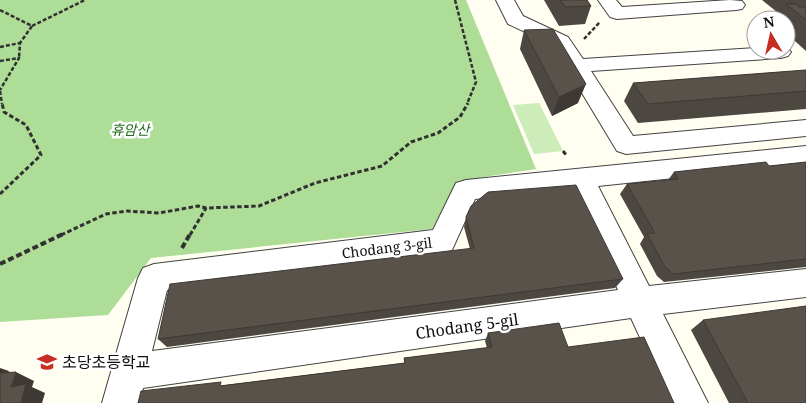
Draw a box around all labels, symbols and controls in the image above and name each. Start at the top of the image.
north arrow [746,10,796,60]
text: N [762,11,776,32]
park label: 휴암산 [111,120,151,139]
street label: Chodang 3-gil [341,232,434,262]
street label: Chodang 5-gil [414,308,520,344]
school or university icon: 초당초등학교 [36,351,58,373]
place label: 초당초등학교 [62,351,150,373]

